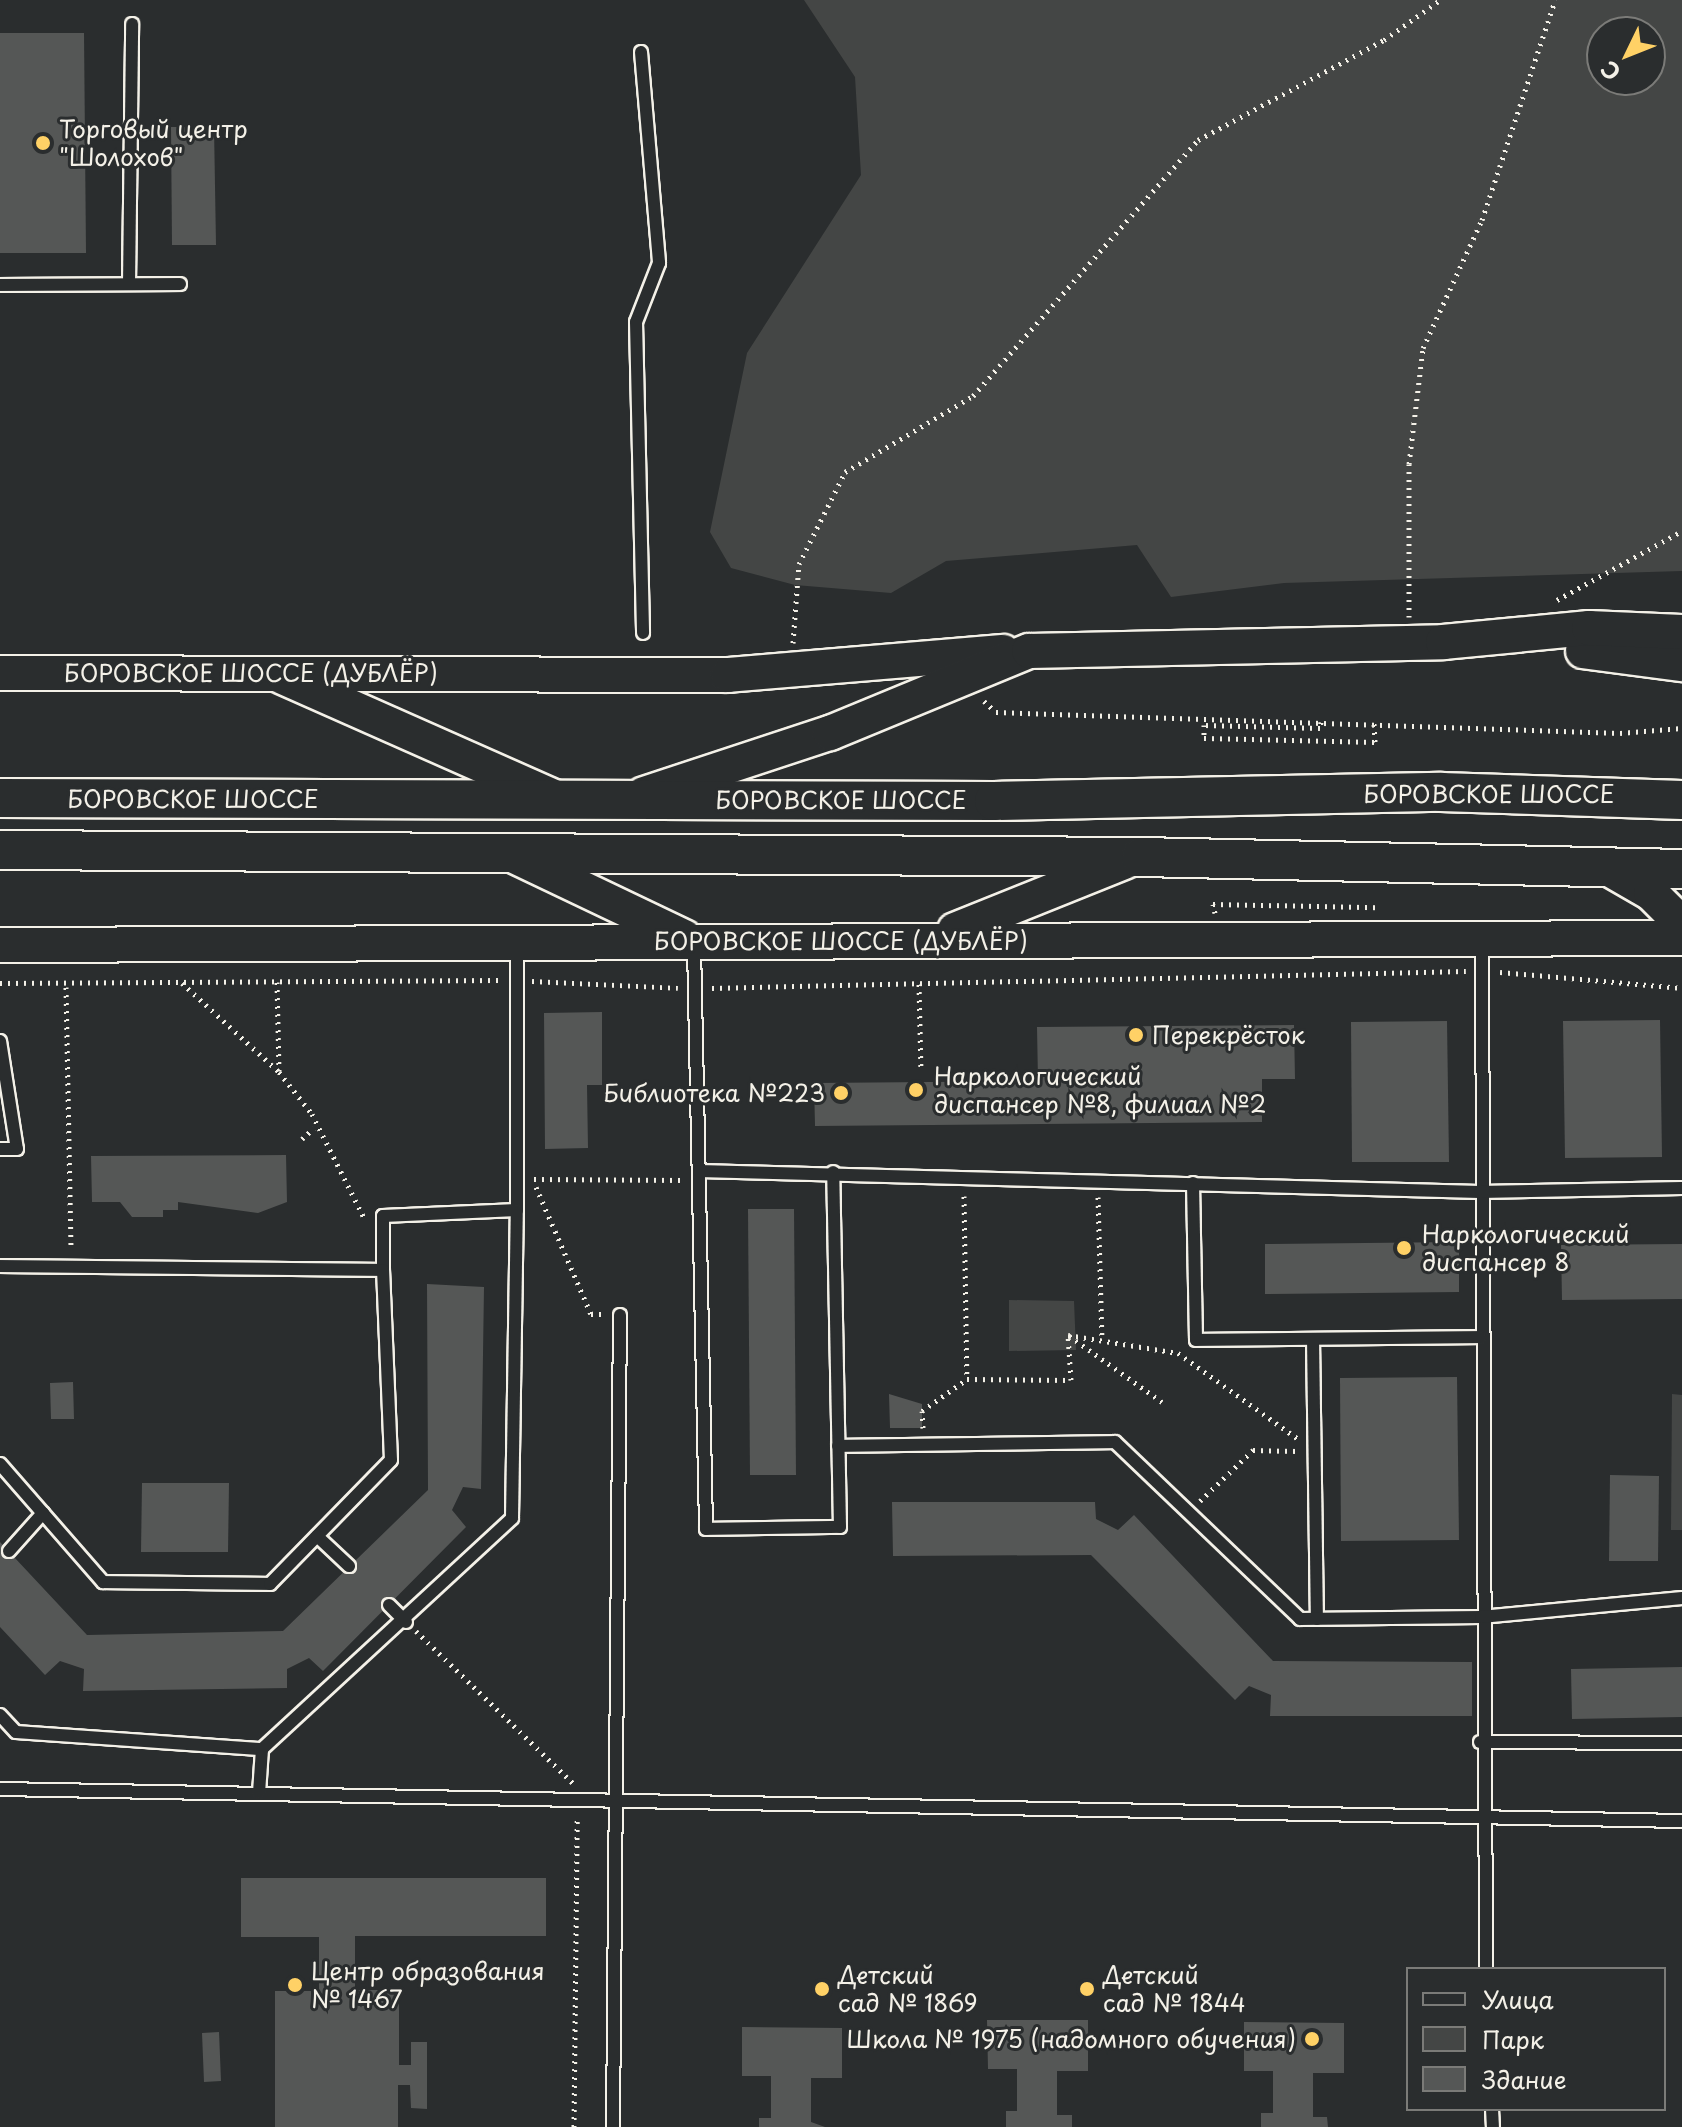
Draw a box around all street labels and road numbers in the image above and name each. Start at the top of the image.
street label: БОРОВСКОЕ ШОССЕ (ДУБЛЁР) [62,659,440,687]
street label: БОРОВСКОЕ ШОССЕ [1362,780,1616,808]
street label: БОРОВСКОЕ ШОССЕ [66,785,320,813]
street label: БОРОВСКОЕ ШОССЕ [714,786,968,814]
street label: БОРОВСКОЕ ШОССЕ (ДУБЛЁР) [652,927,1030,955]

